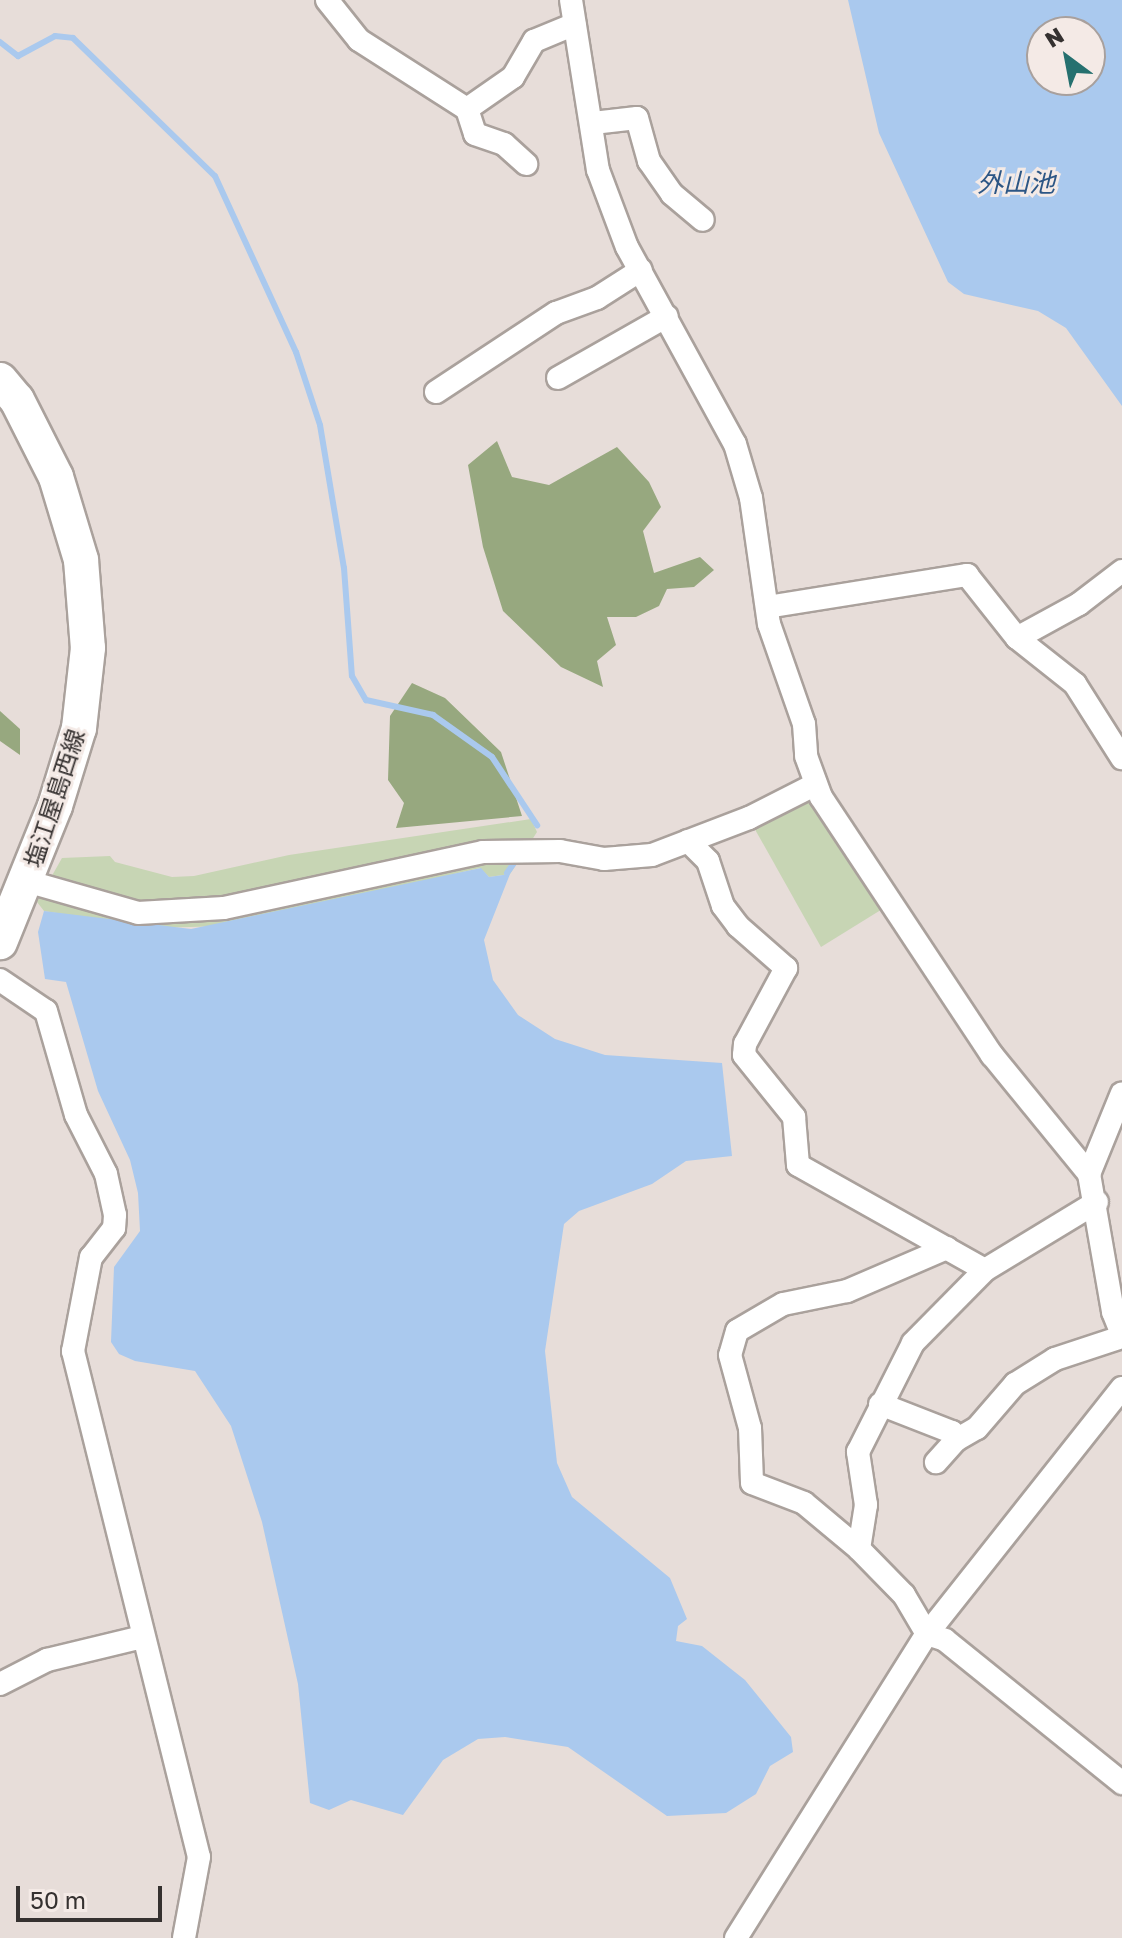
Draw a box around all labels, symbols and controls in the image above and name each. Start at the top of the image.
north arrow [1026,16,1106,96]
text: N [1040,21,1068,53]
water label: 外山池 [977,167,1055,199]
street label: 塩江屋島西線 [18,725,90,871]
scale bar [20,1870,166,1920]
text: 50 m [30,1885,86,1914]

